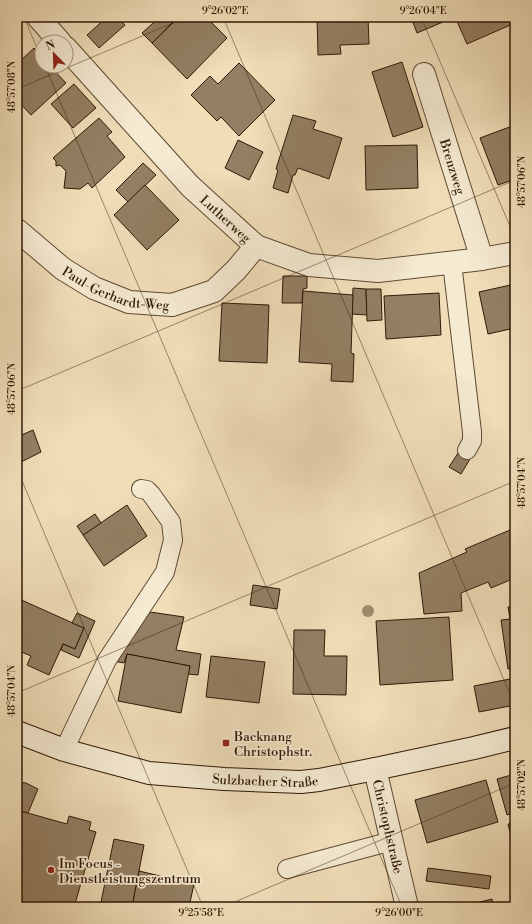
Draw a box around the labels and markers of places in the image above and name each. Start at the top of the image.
place label: Backnang Christophstr. [233,729,312,760]
marker: Backnang Christophstr. [221,738,231,748]
place label: Im Focus - Dienstleistungszentrum [59,856,201,887]
marker: Im Focus - Dienstleistungszentrum [46,865,56,875]

